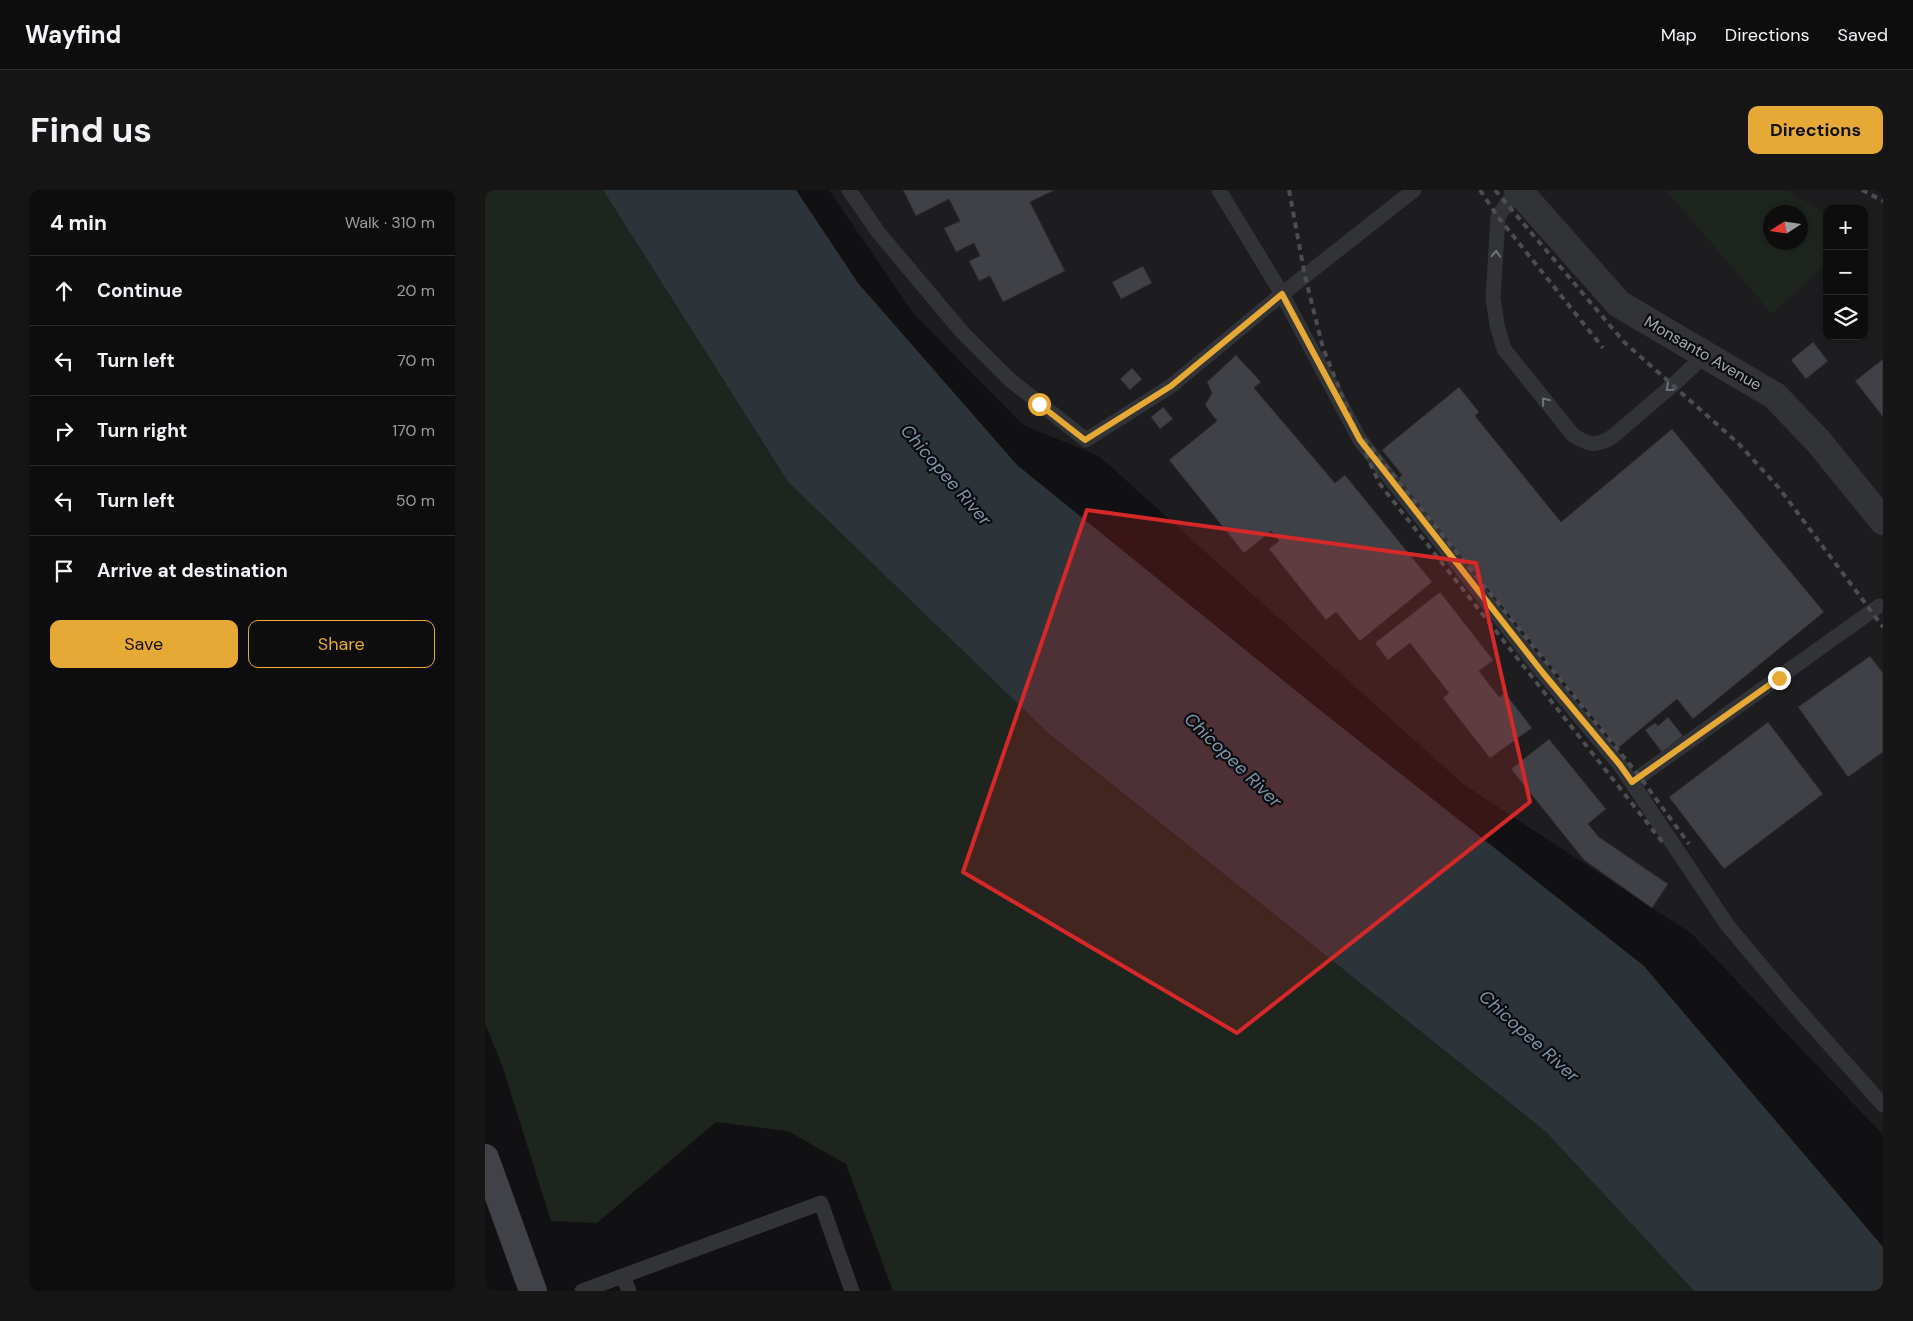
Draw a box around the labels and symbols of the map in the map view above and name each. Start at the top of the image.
north arrow [1763,205,1808,250]
one-way arrow [1490,250,1501,258]
street label: Monsanto Avenue [1640,311,1766,395]
one-way arrow [1666,383,1675,392]
route start [1028,393,1051,416]
one-way arrow [1542,397,1551,406]
water label: Chicopee River [895,419,998,532]
route end [1768,667,1791,690]
water label: Chicopee River [1179,707,1288,814]
water label: Chicopee River [1474,985,1585,1088]

